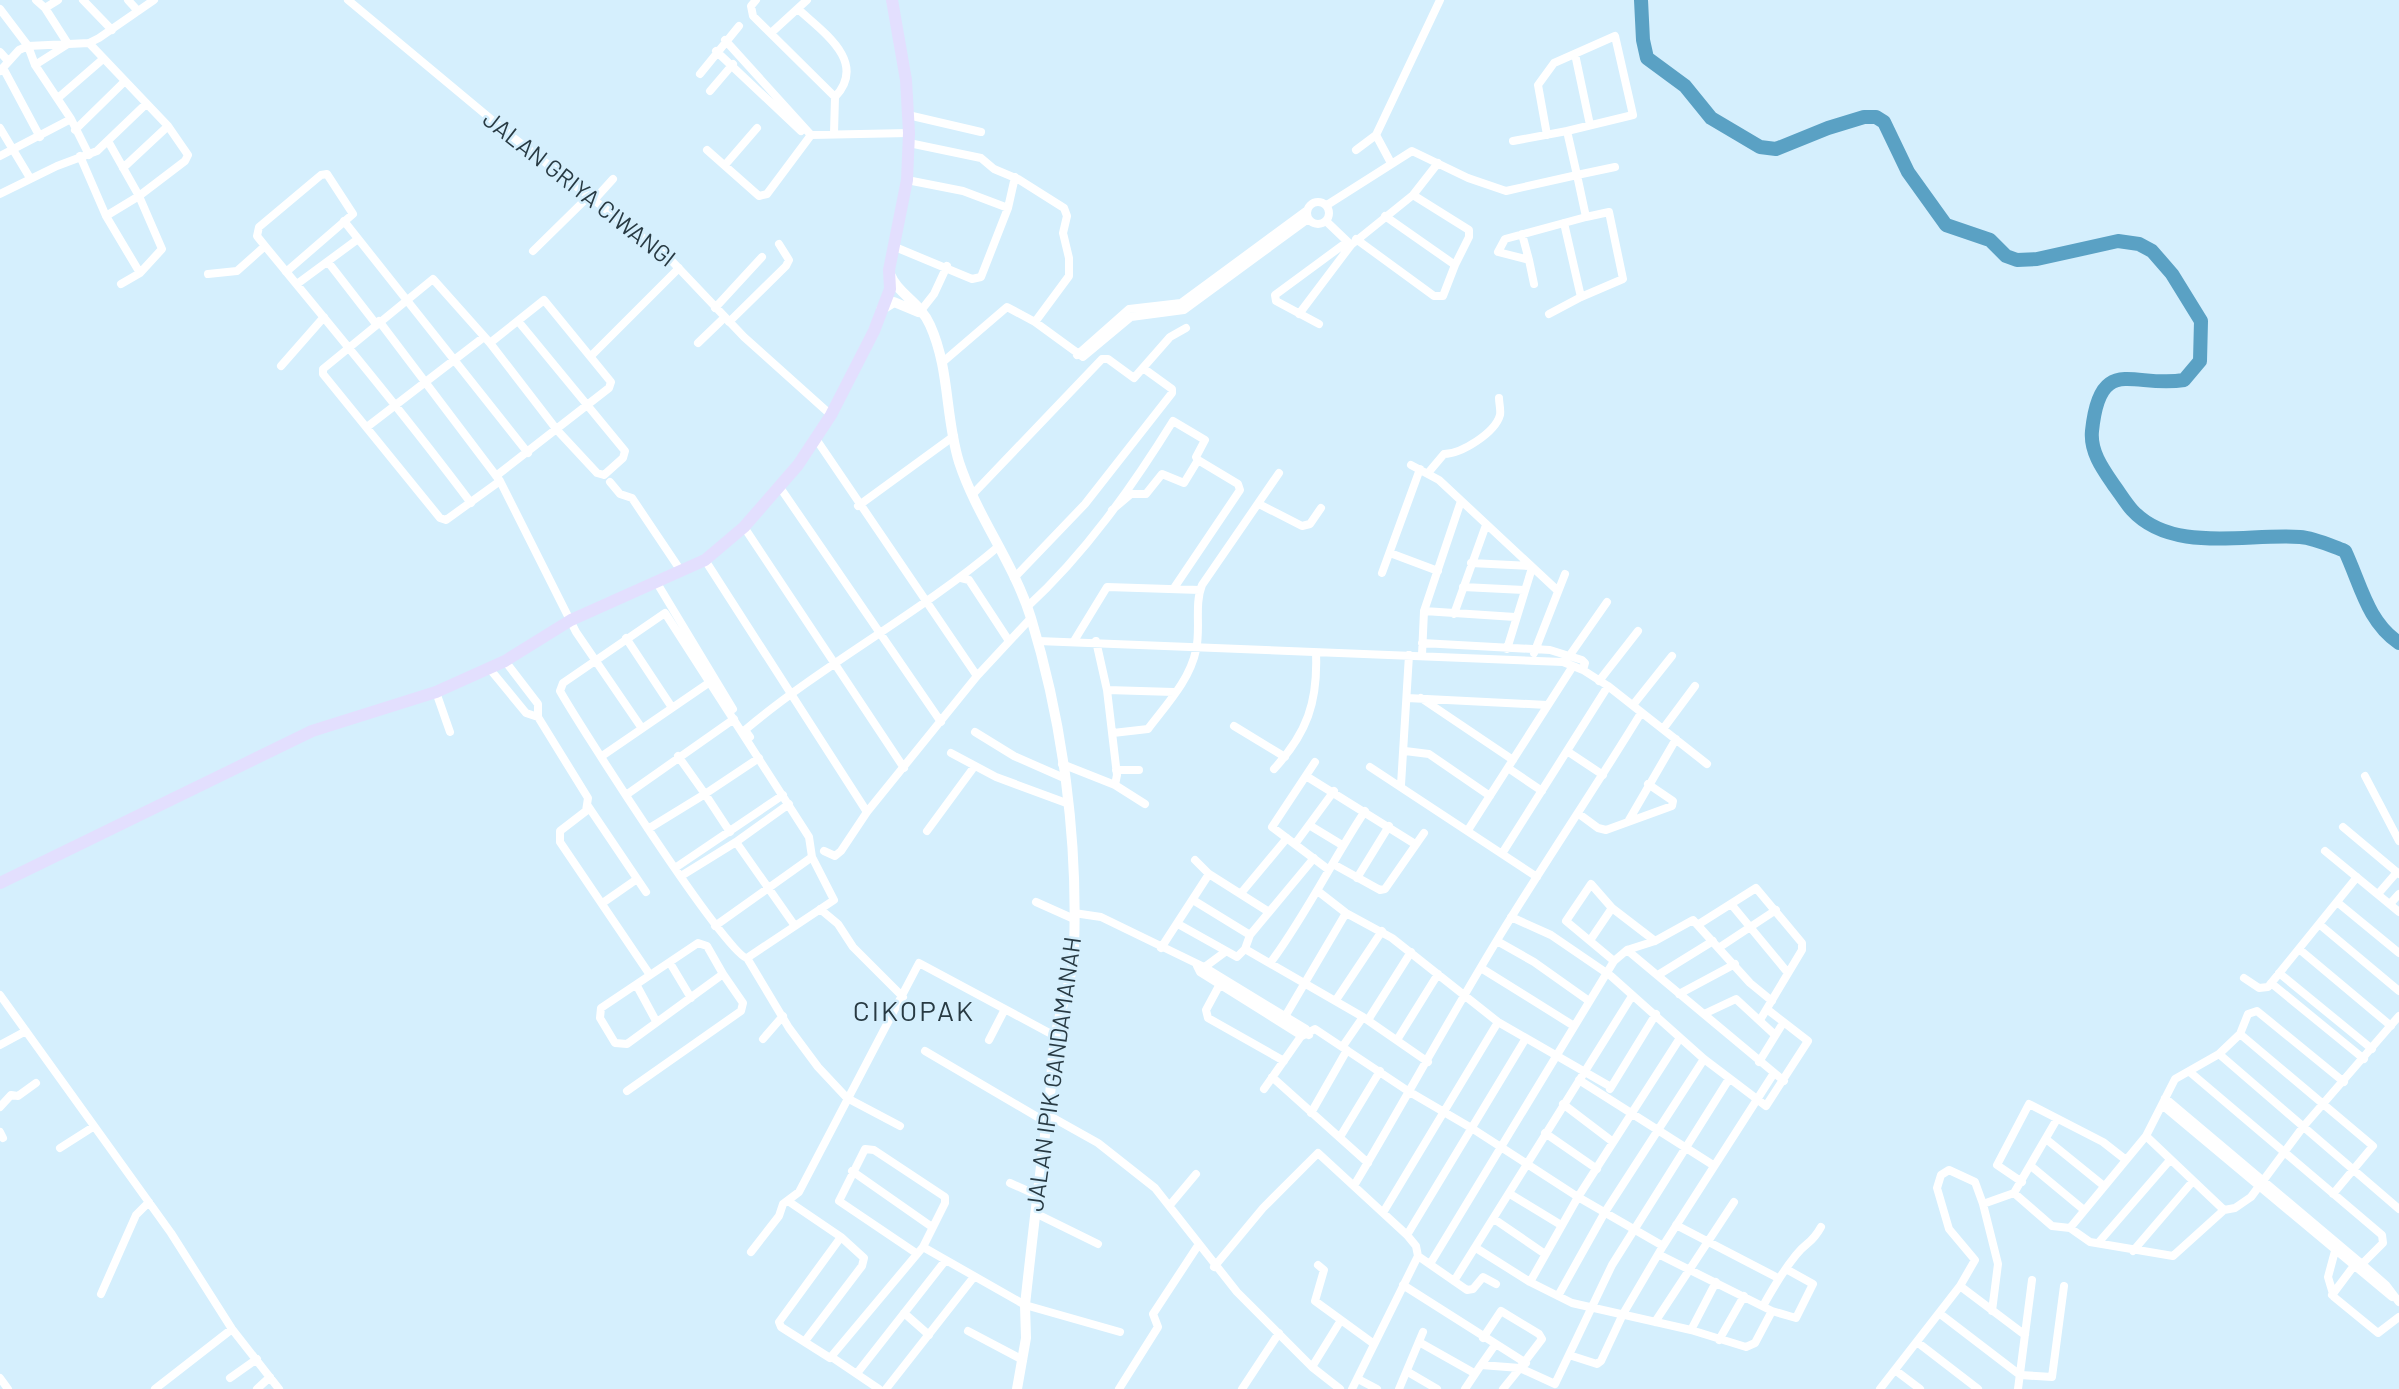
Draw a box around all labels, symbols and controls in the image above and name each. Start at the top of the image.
street label: JALAN GRIYA CIWANGI [478,104,682,272]
street label: JALAN IPIK GANDAMANAH [1019,935,1086,1213]
district label: CIKOPAK [853,993,975,1027]

